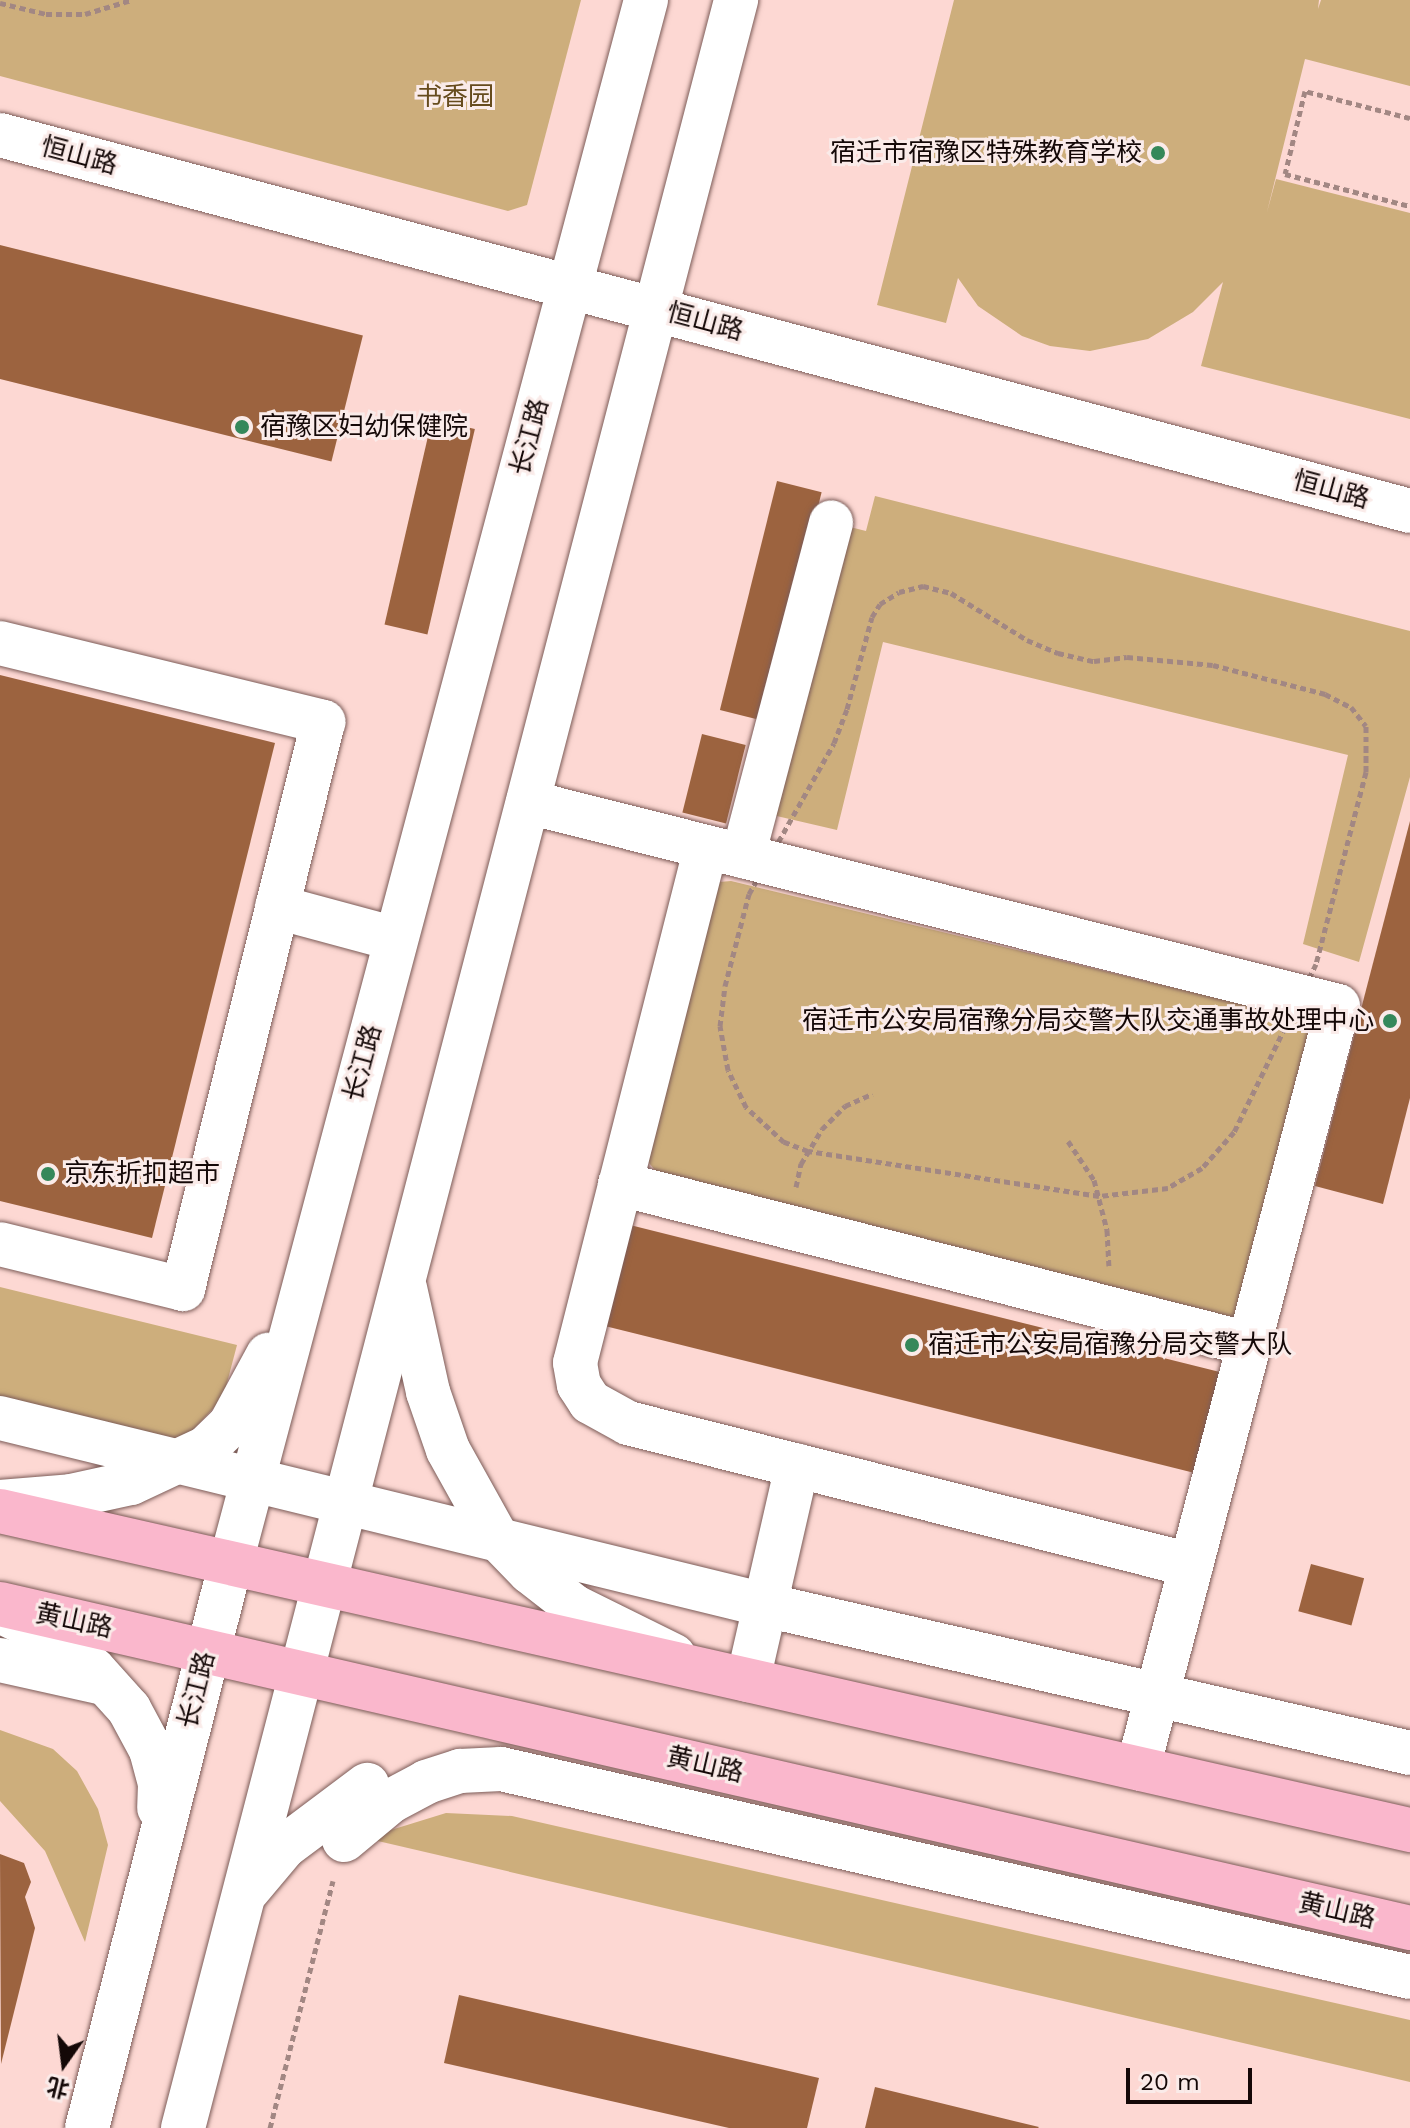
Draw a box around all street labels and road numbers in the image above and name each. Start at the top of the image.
street label: 恒山路 [37,131,121,181]
street label: 恒山路 [663,297,747,347]
street label: 长江路 [505,395,555,479]
street label: 恒山路 [1289,465,1373,515]
street label: 长江路 [338,1021,388,1105]
street label: 黄山路 [33,1598,115,1644]
street label: 长江路 [172,1648,222,1732]
street label: 黄山路 [663,1741,747,1789]
street label: 黄山路 [1295,1887,1379,1935]

